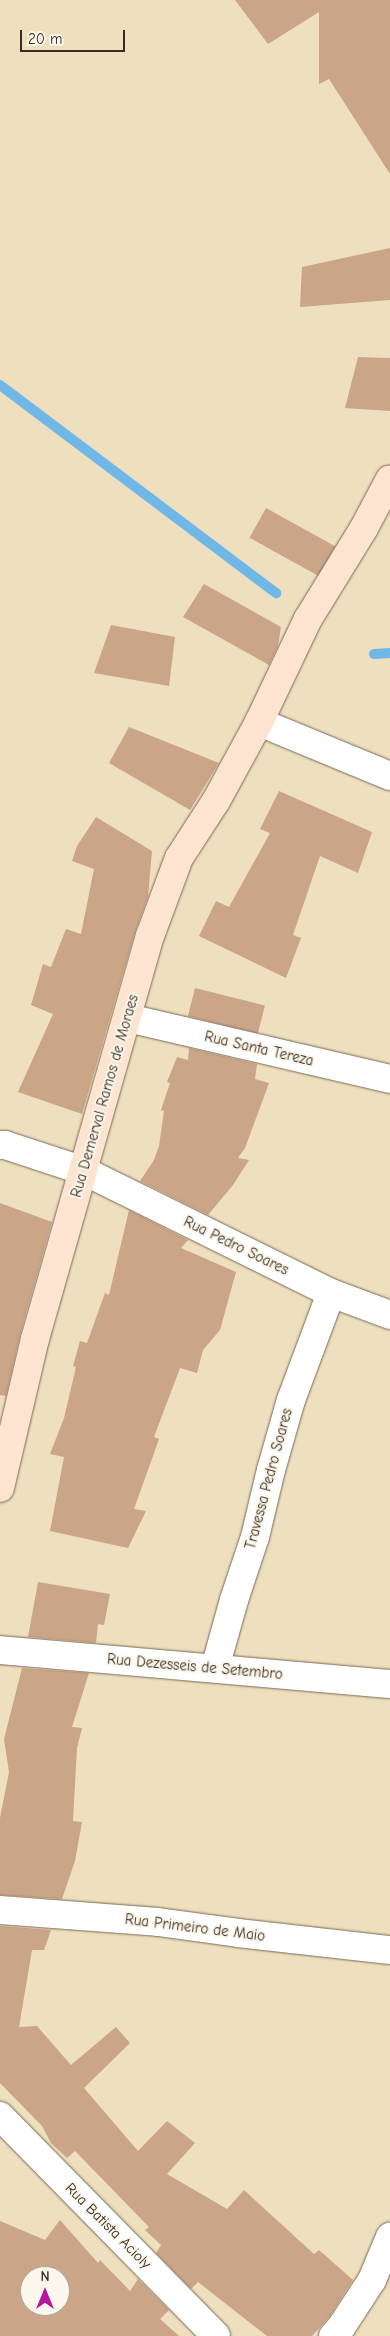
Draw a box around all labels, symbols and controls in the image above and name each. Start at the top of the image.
scale bar [22,20,128,52]
text: 20 m [28,30,62,48]
street label: Rua Demerval Ramos de Moraes [67,992,143,1200]
street label: Rua Santa Tereza [203,1028,315,1070]
street label: Rua Pedro Soares [181,1213,291,1279]
street label: Travessa Pedro Soares [242,1407,296,1551]
street label: Rua Dezesseis de Setembro [106,1650,284,1684]
street label: Rua Primeiro de Maio [124,1910,266,1946]
street label: Rua Batista Acioly [61,2179,155,2273]
north arrow [20,2266,70,2316]
text: N [40,2268,50,2285]

